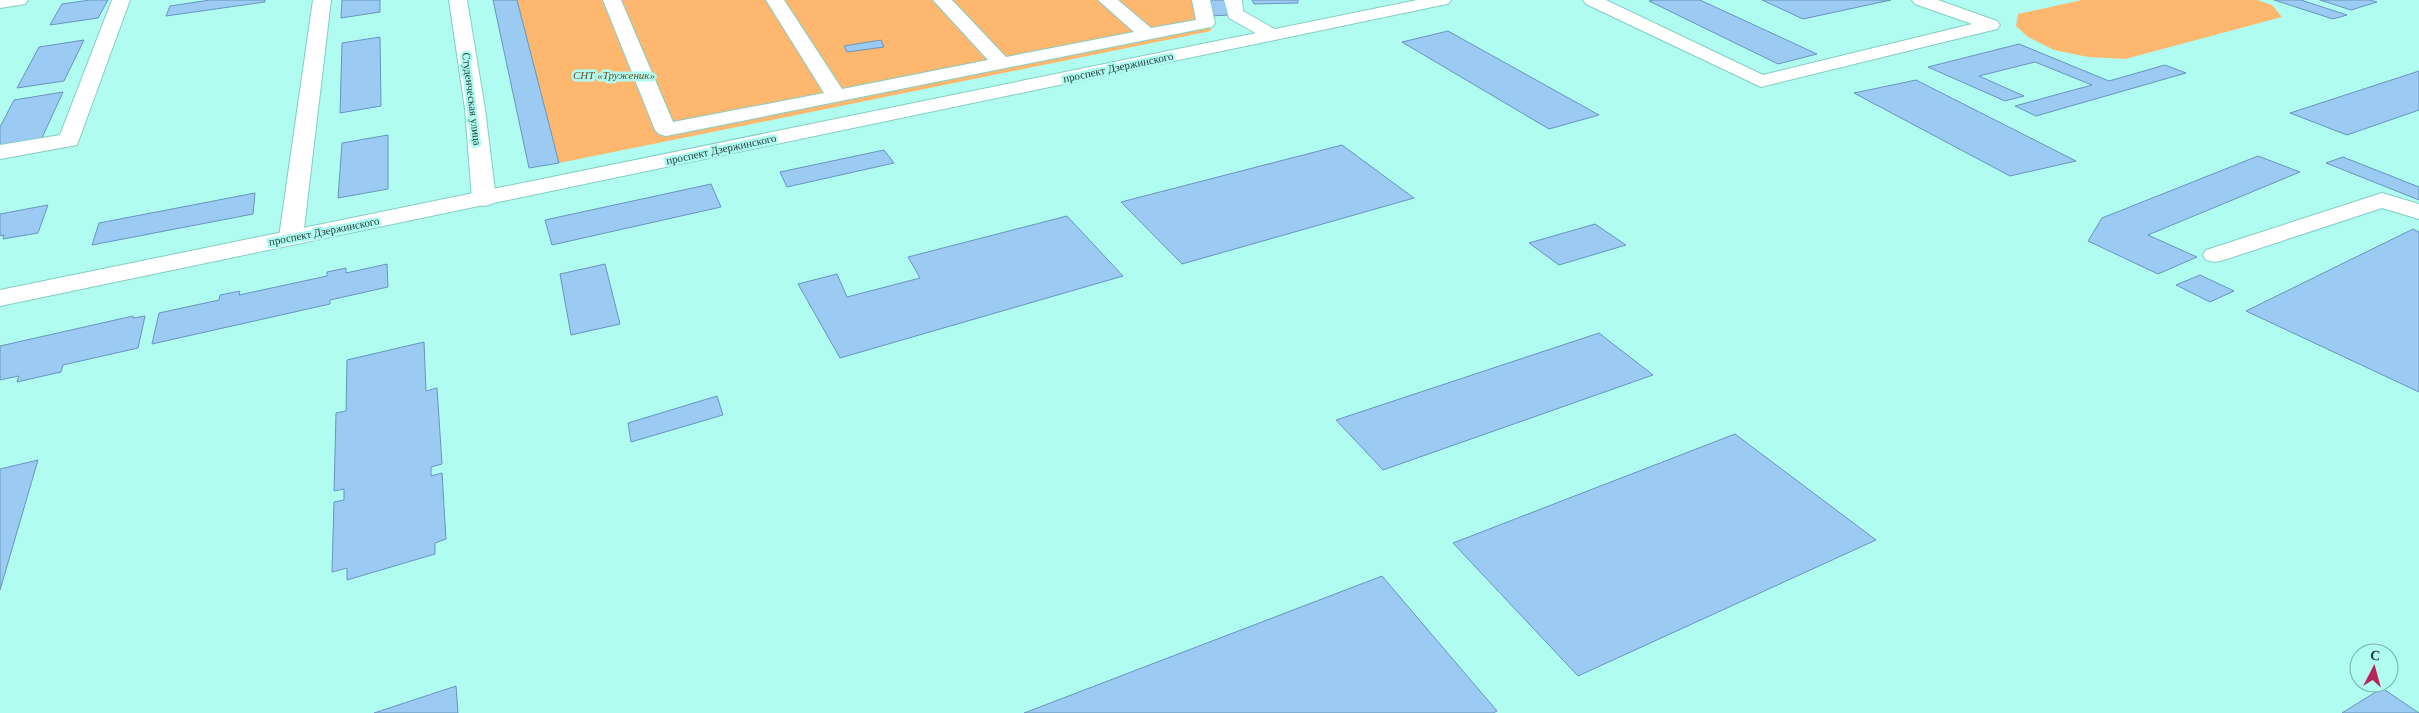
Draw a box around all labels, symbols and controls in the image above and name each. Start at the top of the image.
street label: проспект Дзержинского [1062,49,1175,85]
street label: Студенческая улица [460,52,484,146]
park label: СНТ «Труженик» [573,69,655,81]
street label: проспект Дзержинского [665,131,778,167]
street label: проспект Дзержинского [268,214,381,248]
north arrow [2349,643,2399,693]
text: С [2369,648,2381,664]

